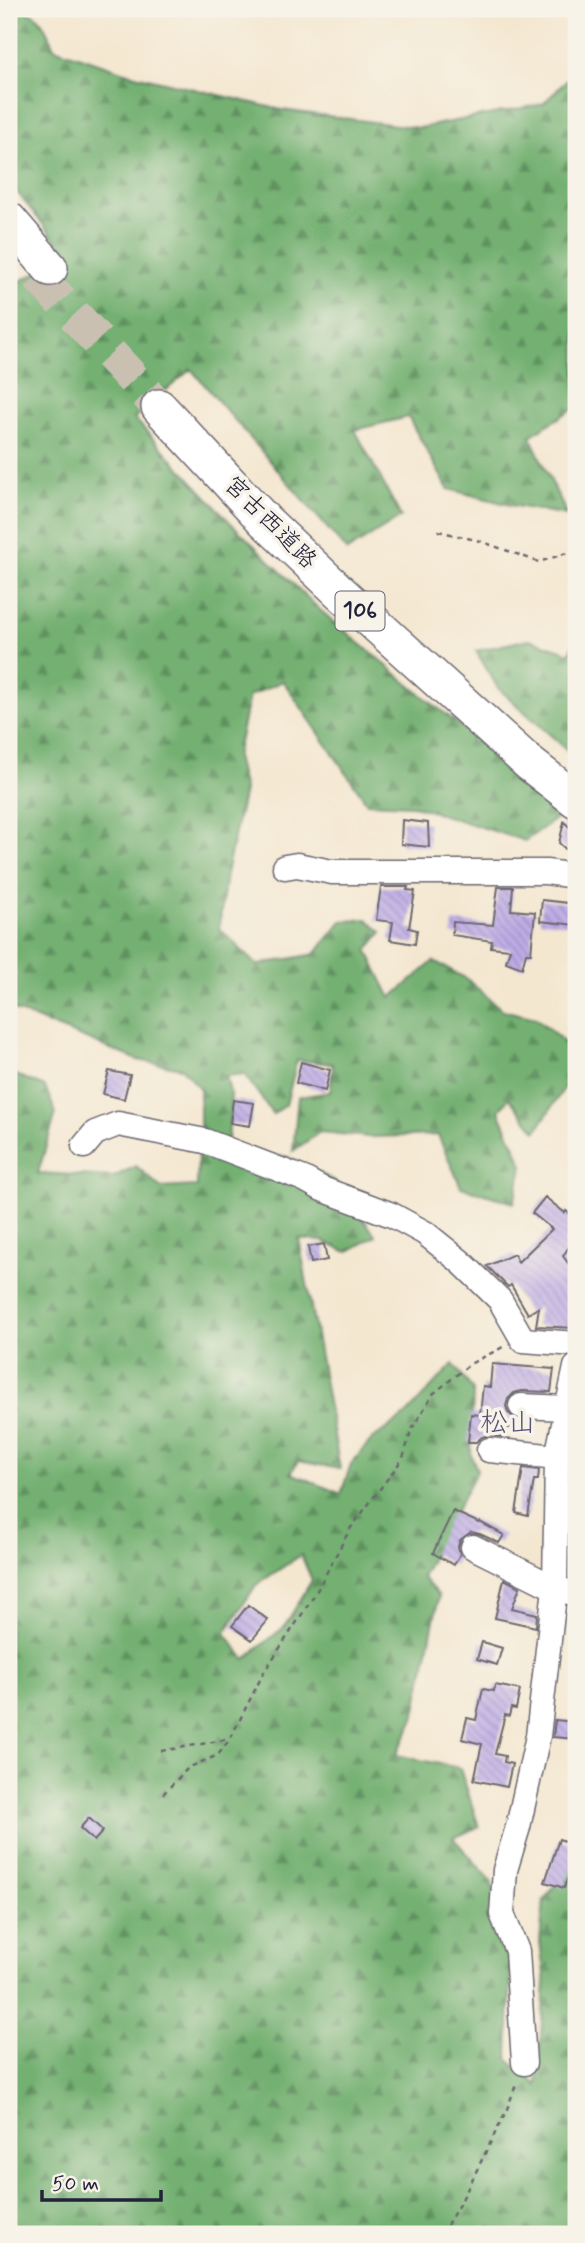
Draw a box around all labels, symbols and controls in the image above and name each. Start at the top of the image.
street label: 宮古西道路 [217,470,323,576]
road number: 106 [336,592,384,631]
district label: 松山 [480,1405,536,1442]
scale bar [42,2159,161,2203]
text: 50 m [52,2170,99,2198]

